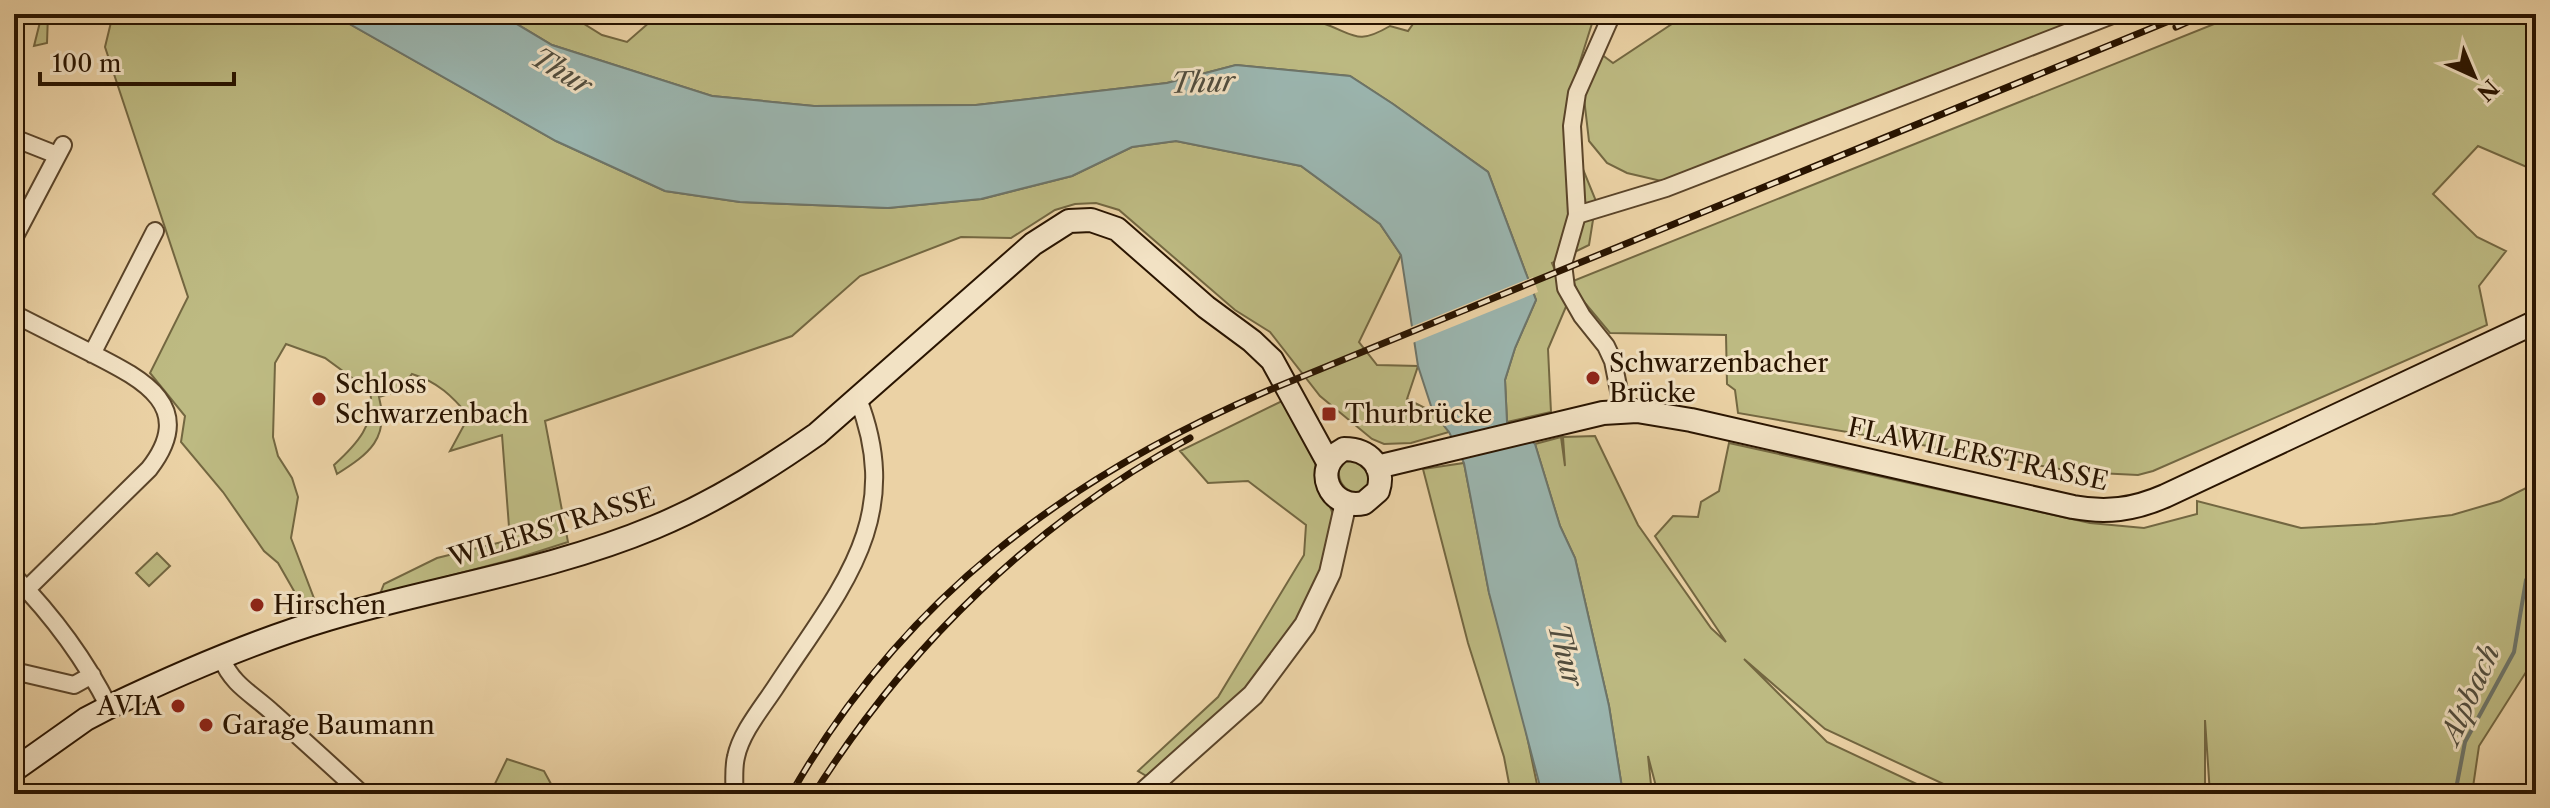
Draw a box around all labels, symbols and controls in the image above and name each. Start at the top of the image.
scale bar [40,36,234,86]
north arrow [2434,36,2514,116]
water label: Thur [526,40,600,103]
text: 100 m [52,49,121,78]
water label: Thur [1170,64,1238,100]
text: N [2471,74,2504,106]
place label: Schwarzenbacher Brücke [1609,347,1828,409]
place label: Schloss Schwarzenbach [335,368,529,430]
marker: Schwarzenbacher Brücke [1584,369,1602,387]
marker: Schloss Schwarzenbach [310,390,328,408]
place label: Thurbrücke [1345,398,1492,430]
marker: Thurbrücke [1320,405,1338,423]
street label: FLAWILERSTRASSE [1845,411,2111,497]
street label: WILERSTRASSE [444,480,659,574]
place label: Hirschen [273,589,386,621]
marker: Hirschen [248,596,266,614]
water label: Thur [1541,620,1591,692]
water label: Alpbach [2432,639,2507,752]
place label: AVIA [96,690,163,722]
marker: AVIA [169,697,187,715]
place label: Garage Baumann [222,709,435,741]
marker: Garage Baumann [197,716,215,734]

